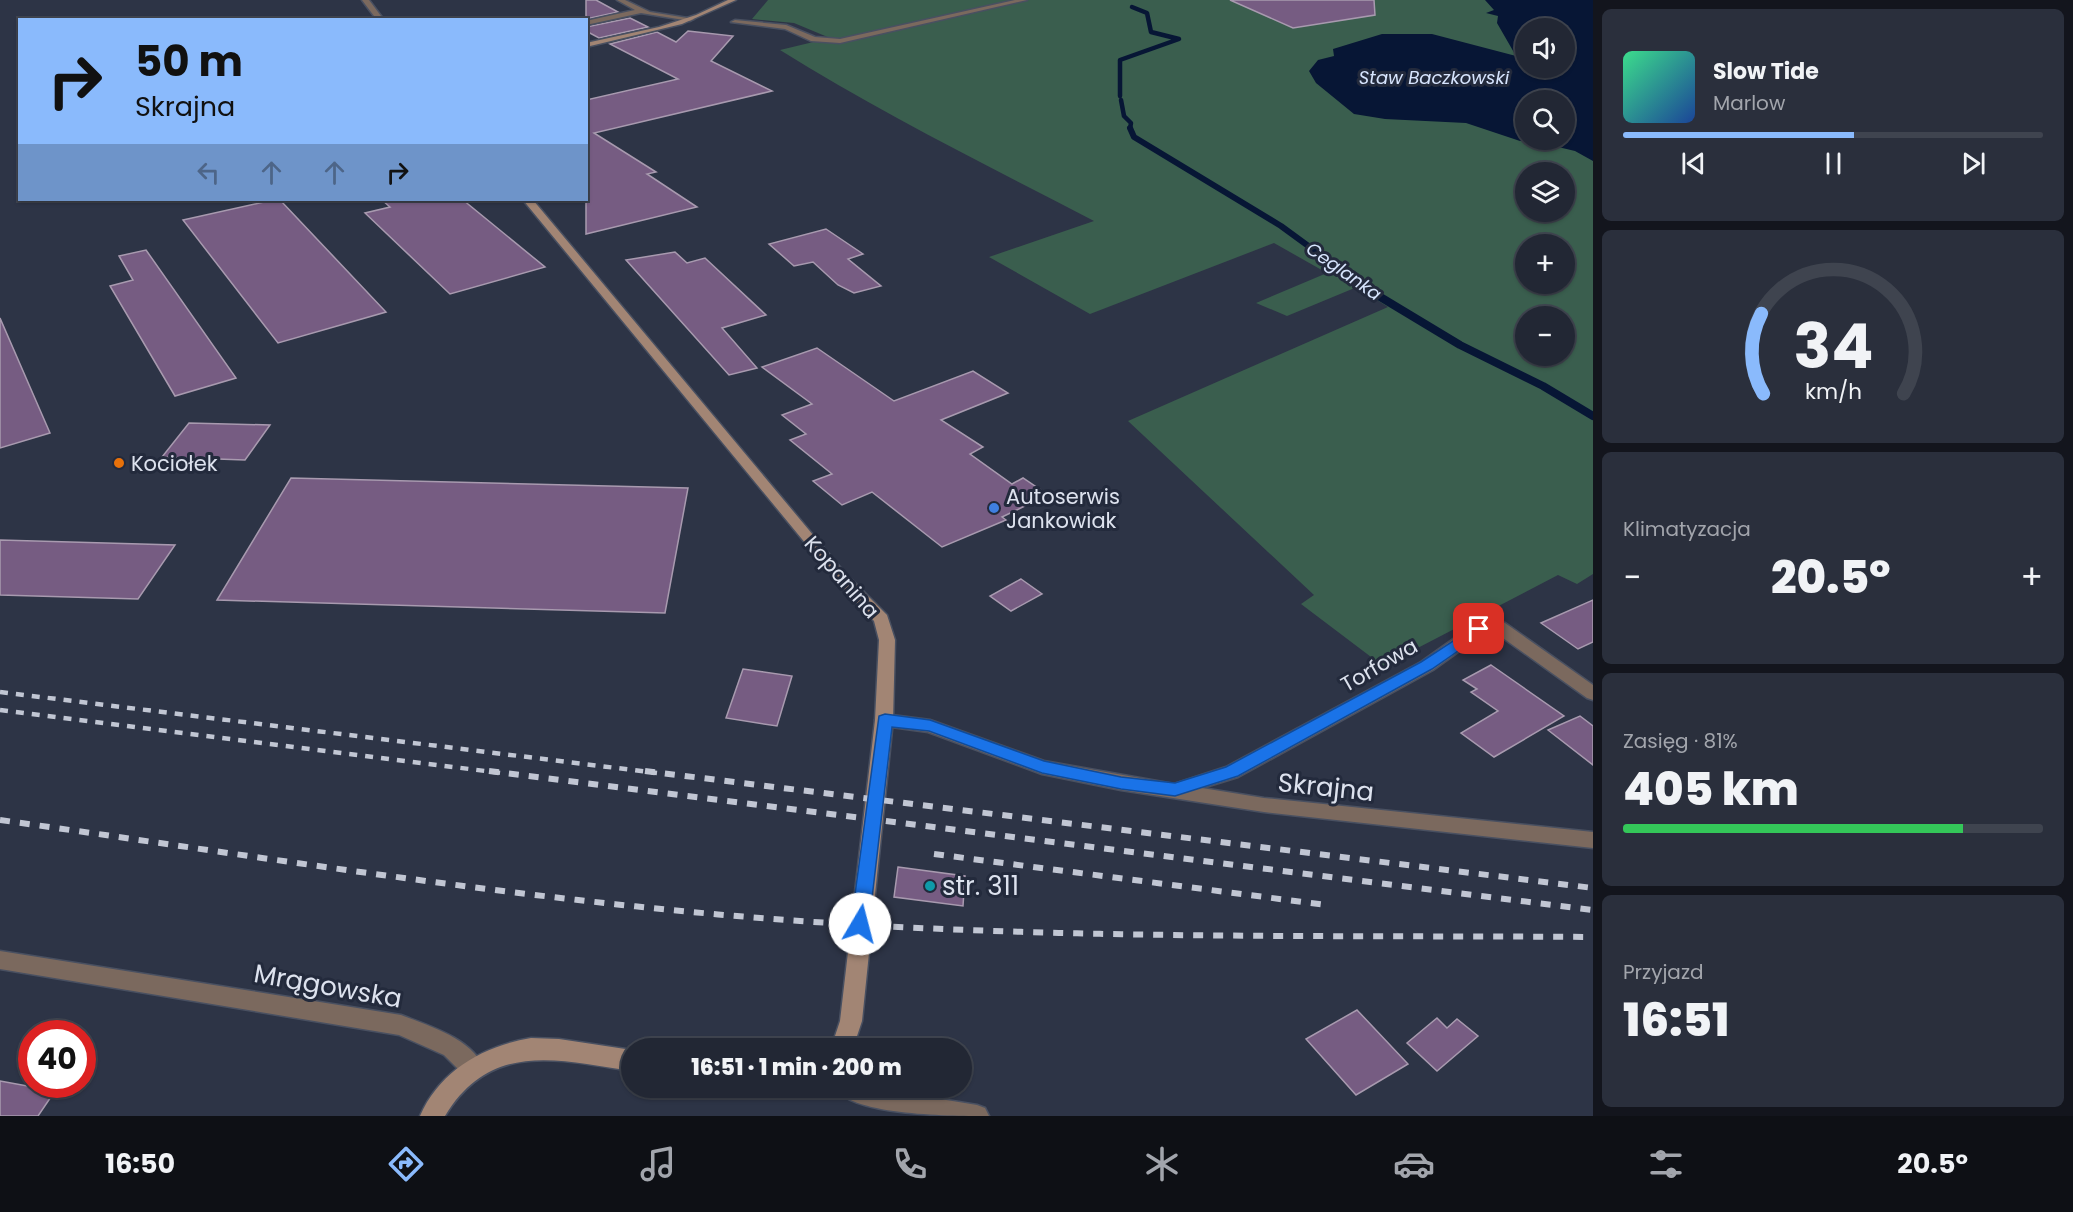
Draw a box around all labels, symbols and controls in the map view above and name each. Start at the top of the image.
map controls [1515,18,1575,366]
button: sound [1515,18,1575,78]
text: 50 m [135,32,243,91]
icon: right [36,42,114,120]
text: Slow Tide [1713,56,1819,87]
water label: Staw Baczkowski [1359,65,1510,90]
text: Skrajna [135,88,235,125]
text: Marlow [1713,89,1785,117]
button: search [1515,90,1575,150]
icon: previous [1677,147,1710,180]
icon: pause [1817,147,1850,180]
icon: next [1957,147,1990,180]
icon: left [192,156,225,189]
icon: ahead [255,156,288,189]
icon: ahead [318,156,351,189]
icon: right [381,156,414,189]
button: layers [1515,162,1575,222]
button: + [1515,234,1575,294]
water label: Ceglanka [1301,236,1387,306]
text: 34 [1793,302,1873,390]
button: − [1515,306,1575,366]
text: km/h [1804,376,1862,407]
place label: Kociołek [131,449,218,478]
marker: Kociołek [112,456,126,470]
place label: Autoserwis Jankowiak [1006,482,1120,535]
marker: Autoserwis Jankowiak [987,501,1001,515]
text: Klimatyzacja [1623,515,1751,543]
street label: Kopanina [798,530,886,624]
text: 20.5° [1771,546,1891,609]
text: − [1623,554,1641,601]
text: + [2020,554,2043,601]
pin [1453,603,1504,654]
icon: arrive [1462,612,1495,645]
street label: Torfowa [1335,631,1423,699]
text: Zasięg · 81% [1623,727,1738,755]
text: 405 km [1623,758,1799,821]
street label: Skrajna [1276,764,1376,810]
place label: str. 311 [942,868,1019,904]
marker: str. 311 [923,879,937,893]
position arrow [828,892,892,956]
street label: Mrągowska [251,955,405,1017]
text: Przyjazd [1623,958,1704,986]
text: 16:51 [1623,989,1729,1052]
speed limit sign: 40 [18,1020,96,1098]
text: 16:51 · 1 min · 200 m [691,1052,902,1083]
icon: directions [385,1143,427,1185]
icon: music [637,1143,679,1185]
icon: phone [889,1143,931,1185]
icon: climate [1141,1143,1183,1185]
icon: car [1393,1143,1435,1185]
icon: filters [1645,1143,1687,1185]
text: 16:50 [105,1145,175,1182]
text: 20.5° [1897,1145,1968,1182]

